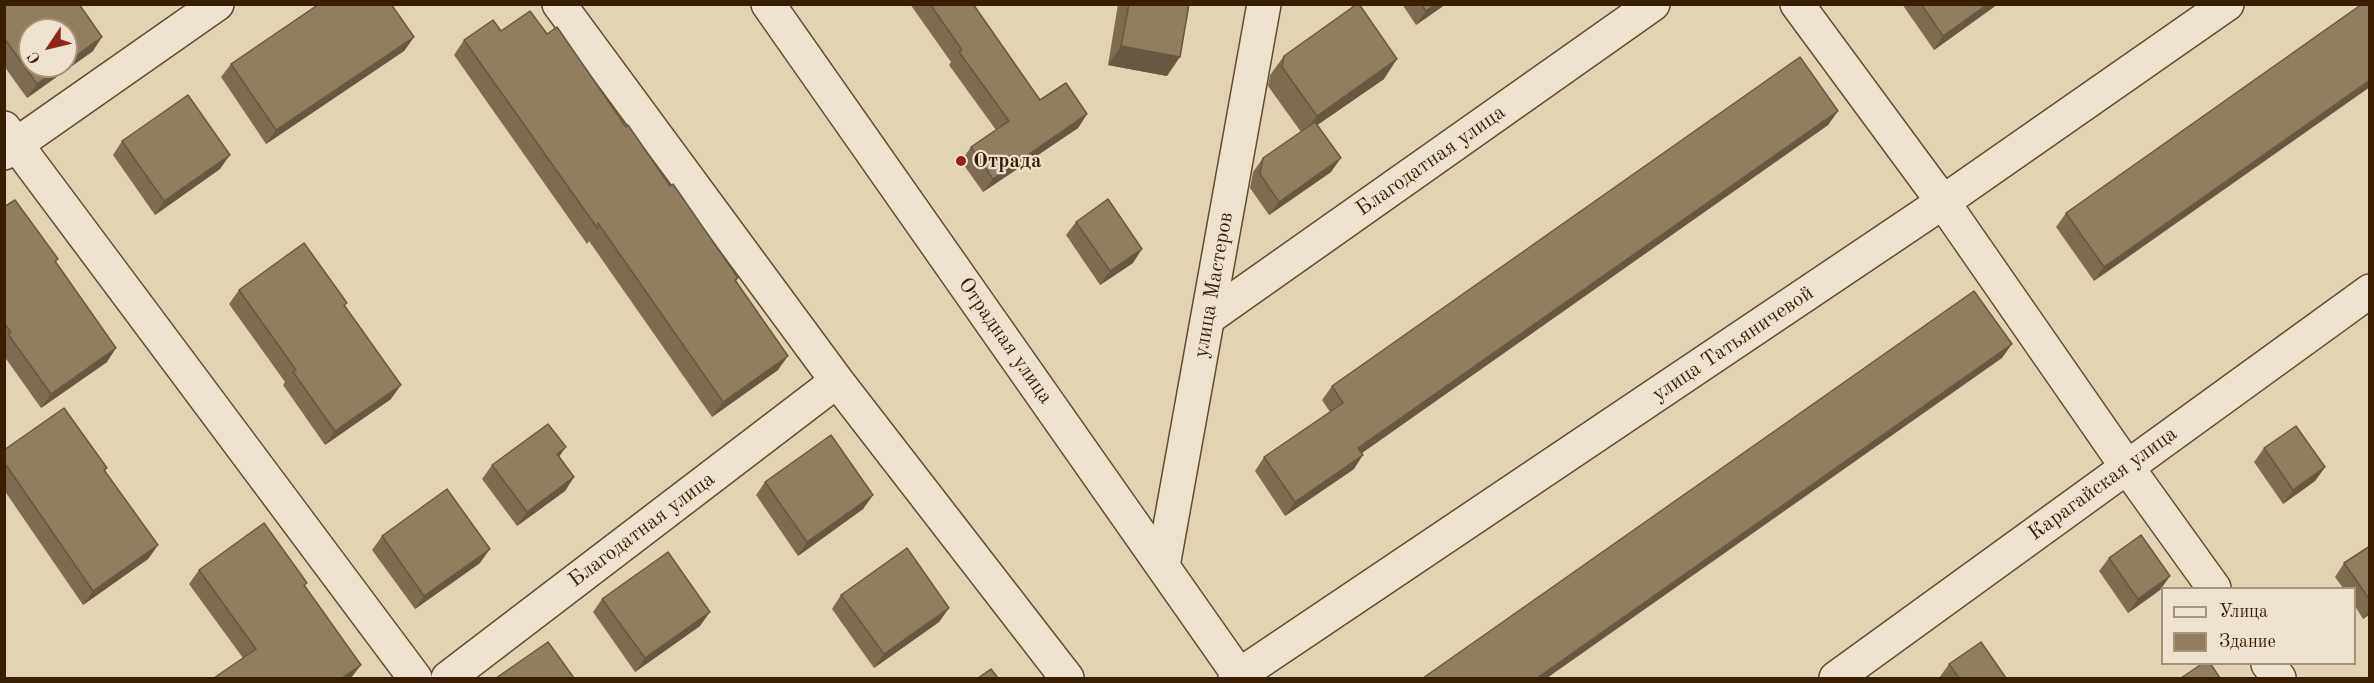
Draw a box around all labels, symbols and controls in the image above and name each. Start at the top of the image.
north arrow [18,18,78,78]
text: С [25,48,44,66]
street label: Благодатная улица [1351,100,1511,222]
place label: Отрада [973,148,1042,174]
marker: Отрада [954,154,968,168]
street label: улица Мастеров [1189,210,1239,360]
street label: Отрадная улица [952,273,1058,409]
street label: улица Татьяничевой [1648,281,1818,407]
street label: Карагайская улица [2024,422,2182,546]
street label: Благодатная улица [564,467,720,593]
legend [2161,587,2356,665]
text: Улица [2219,603,2268,621]
text: Здание [2219,633,2276,651]

